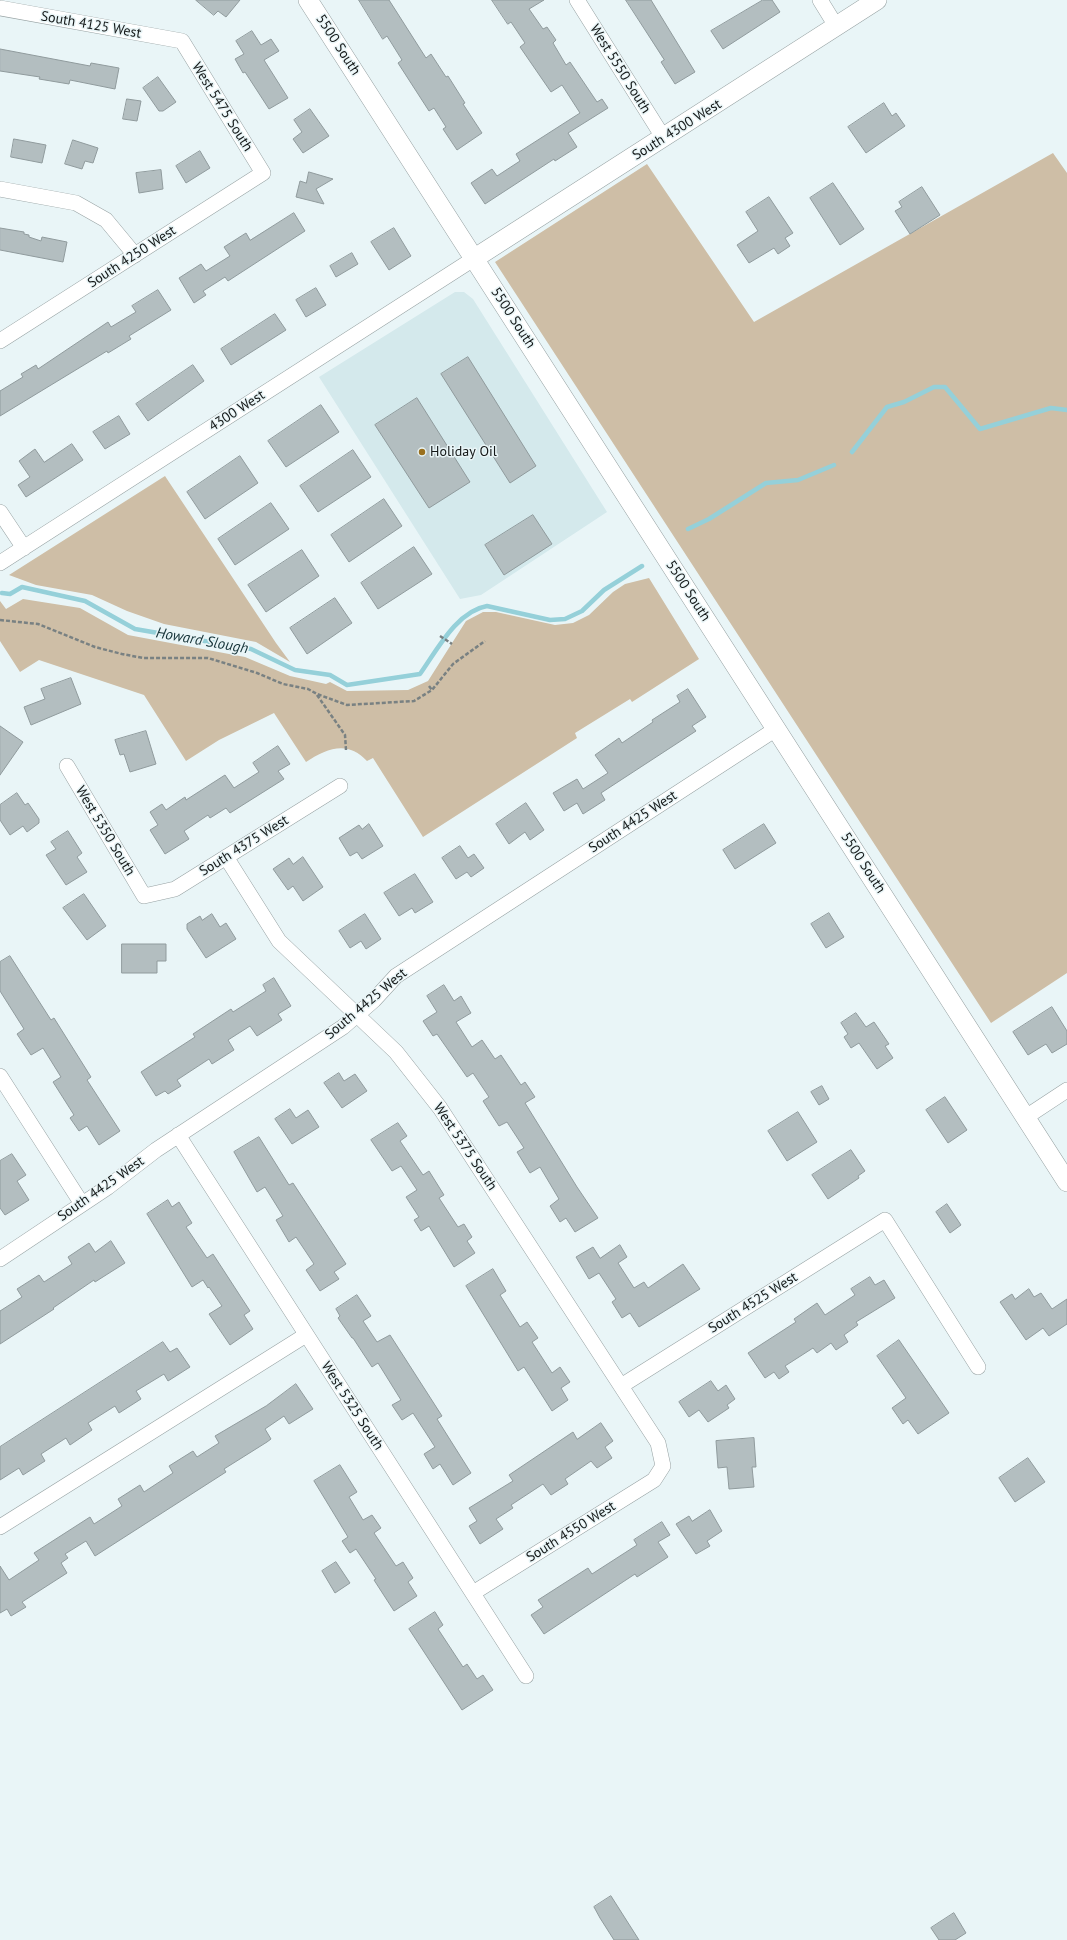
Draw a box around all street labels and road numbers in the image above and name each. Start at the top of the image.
street label: South 4125 West [39,8,143,42]
street label: 5500 South [312,11,364,79]
street label: West 5550 South [586,21,654,117]
street label: West 5475 South [188,59,256,155]
street label: South 4300 West [629,96,725,164]
street label: South 4250 West [85,222,179,292]
street label: 5500 South [487,284,539,352]
street label: 4300 West [206,387,268,435]
street label: 5500 South [662,557,714,625]
street label: West 5350 South [72,783,138,879]
street label: South 4425 West [586,787,680,857]
street label: South 4375 West [196,812,292,880]
street label: 5500 South [837,829,889,897]
street label: South 4425 West [322,965,410,1043]
street label: West 5375 South [430,1100,500,1194]
street label: South 4425 West [55,1153,147,1225]
street label: South 4525 West [705,1269,801,1337]
street label: West 5325 South [317,1359,387,1453]
street label: South 4550 West [523,1498,619,1566]

